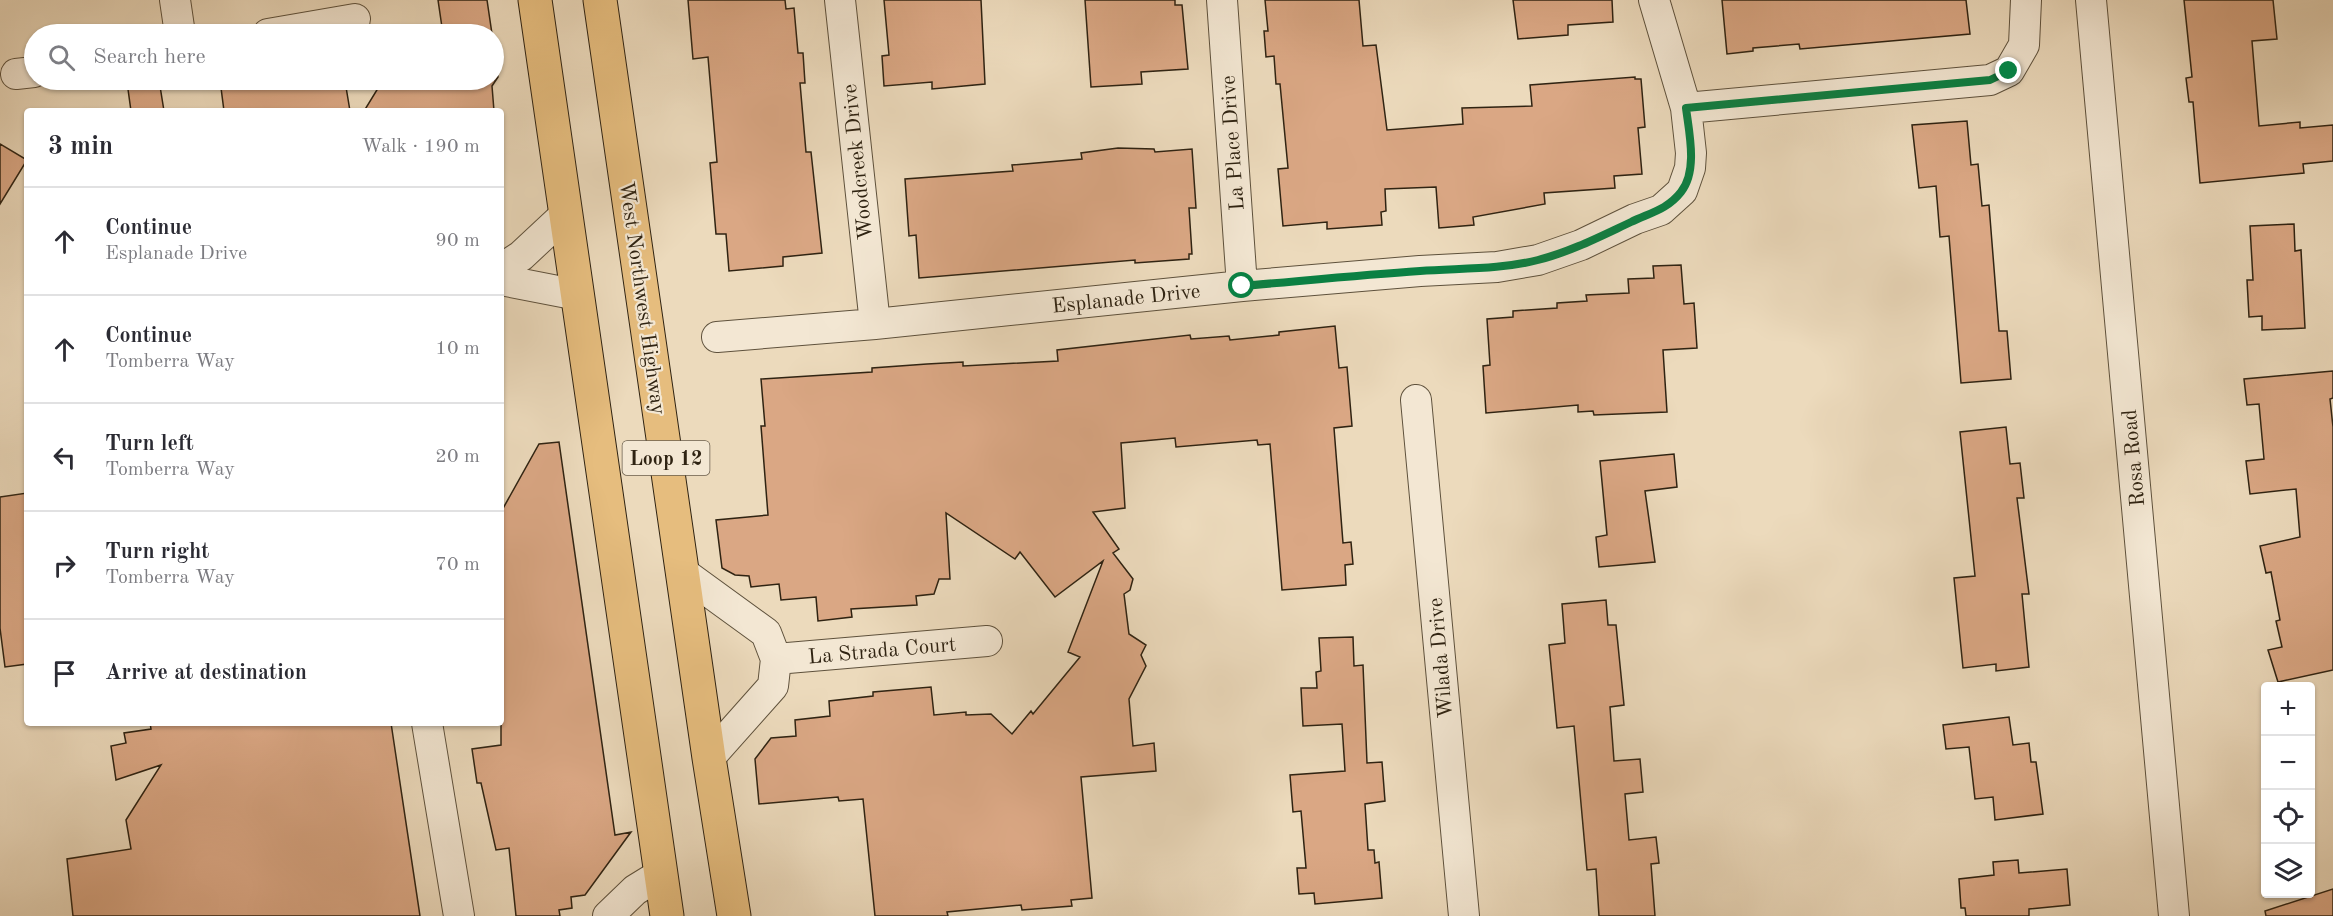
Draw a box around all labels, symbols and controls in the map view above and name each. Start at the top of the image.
search box [24,24,504,90]
icon: search [45,41,78,74]
text: Search here [93,46,206,68]
route end [1995,57,2021,83]
street label: La Place Drive [1218,74,1249,211]
street label: Woodcreek Drive [840,83,877,241]
text: 3 min [48,134,113,160]
text: Walk · 190 m [361,137,480,157]
street label: West Northwest Highway [615,180,668,416]
text: Continue [105,217,192,239]
icon: ahead [48,225,81,258]
text: 90 m [435,231,480,251]
text: Esplanade Drive [105,244,247,264]
route start [1228,272,1254,298]
street label: Esplanade Drive [1051,281,1201,318]
text: Continue [105,325,192,347]
icon: ahead [48,333,81,366]
text: 10 m [435,339,480,359]
text: Tomberra Way [105,352,235,372]
street label: Rosa Road [2120,408,2149,507]
text: Turn left [105,433,194,455]
icon: left [48,441,81,474]
road number: Loop 12 [622,441,710,475]
text: 20 m [435,447,480,467]
text: Tomberra Way [105,460,235,480]
text: Turn right [105,541,209,563]
icon: right [48,549,81,582]
text: 70 m [435,555,480,575]
text: Tomberra Way [105,568,235,588]
street label: Wilada Drive [1426,597,1457,719]
street label: La Strada Court [807,635,957,668]
icon: arrive [48,657,81,690]
text: Arrive at destination [105,662,307,684]
map controls [2261,682,2315,898]
button: + [2261,682,2315,736]
button: − [2261,736,2315,790]
button: locate [2261,790,2315,844]
button: layers [2261,844,2315,898]

